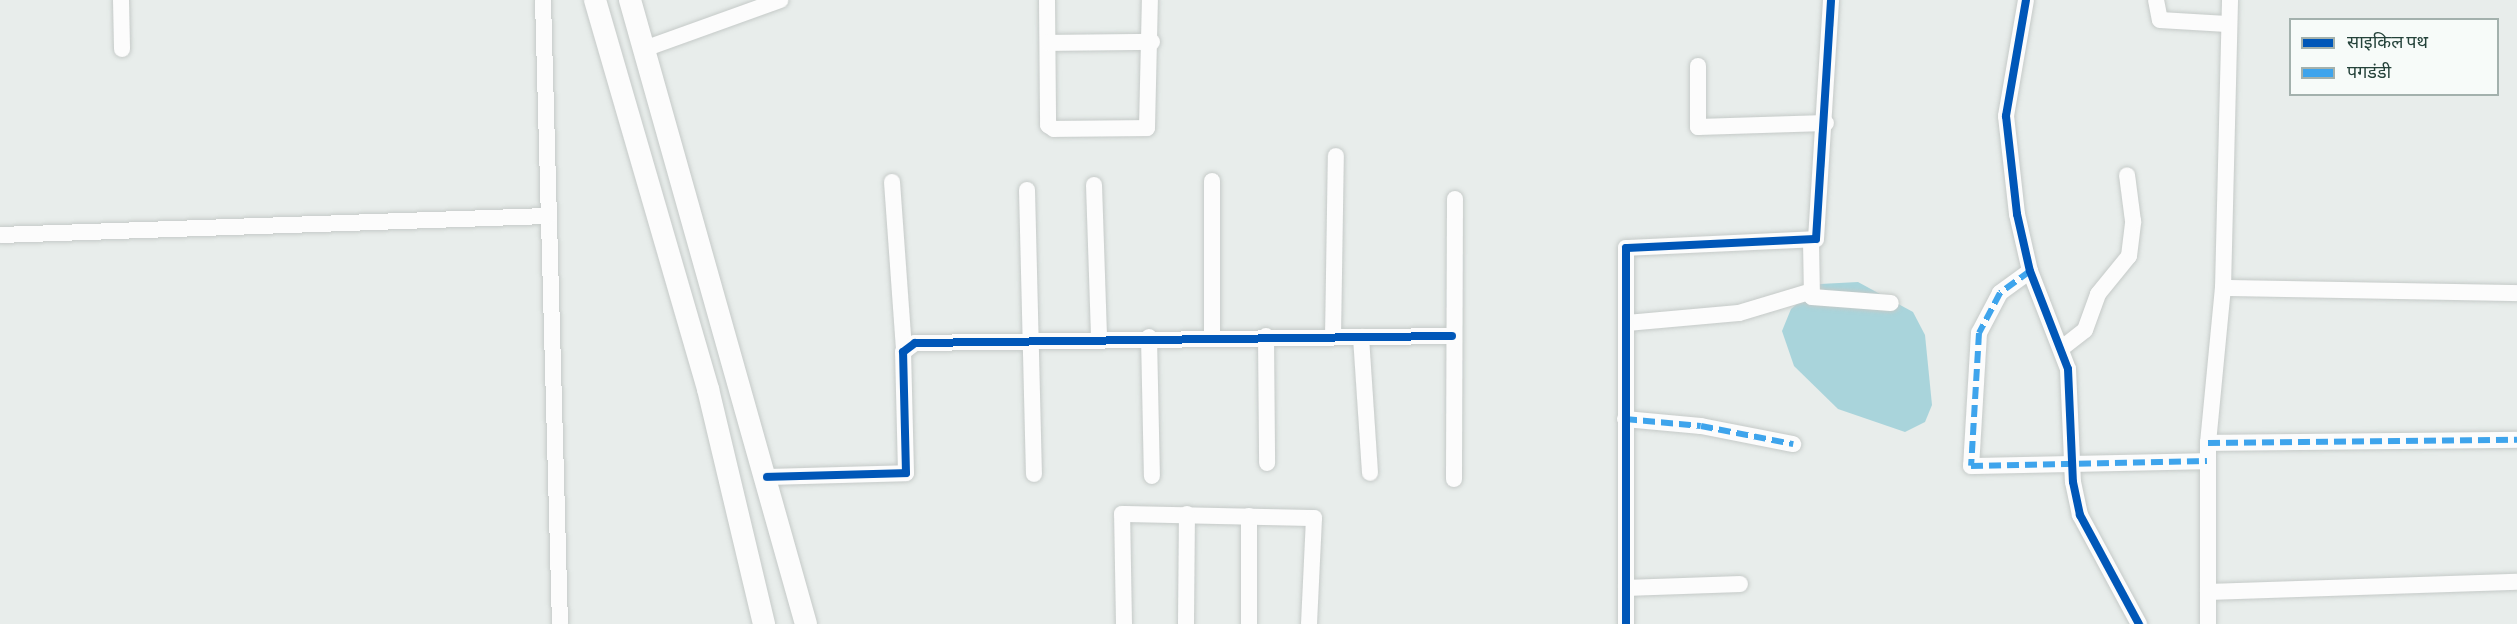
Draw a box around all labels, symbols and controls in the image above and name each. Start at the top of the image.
legend [2289,18,2499,96]
text: साइकिल पथ [2347,34,2428,52]
text: पगडंडी [2347,64,2391,82]

